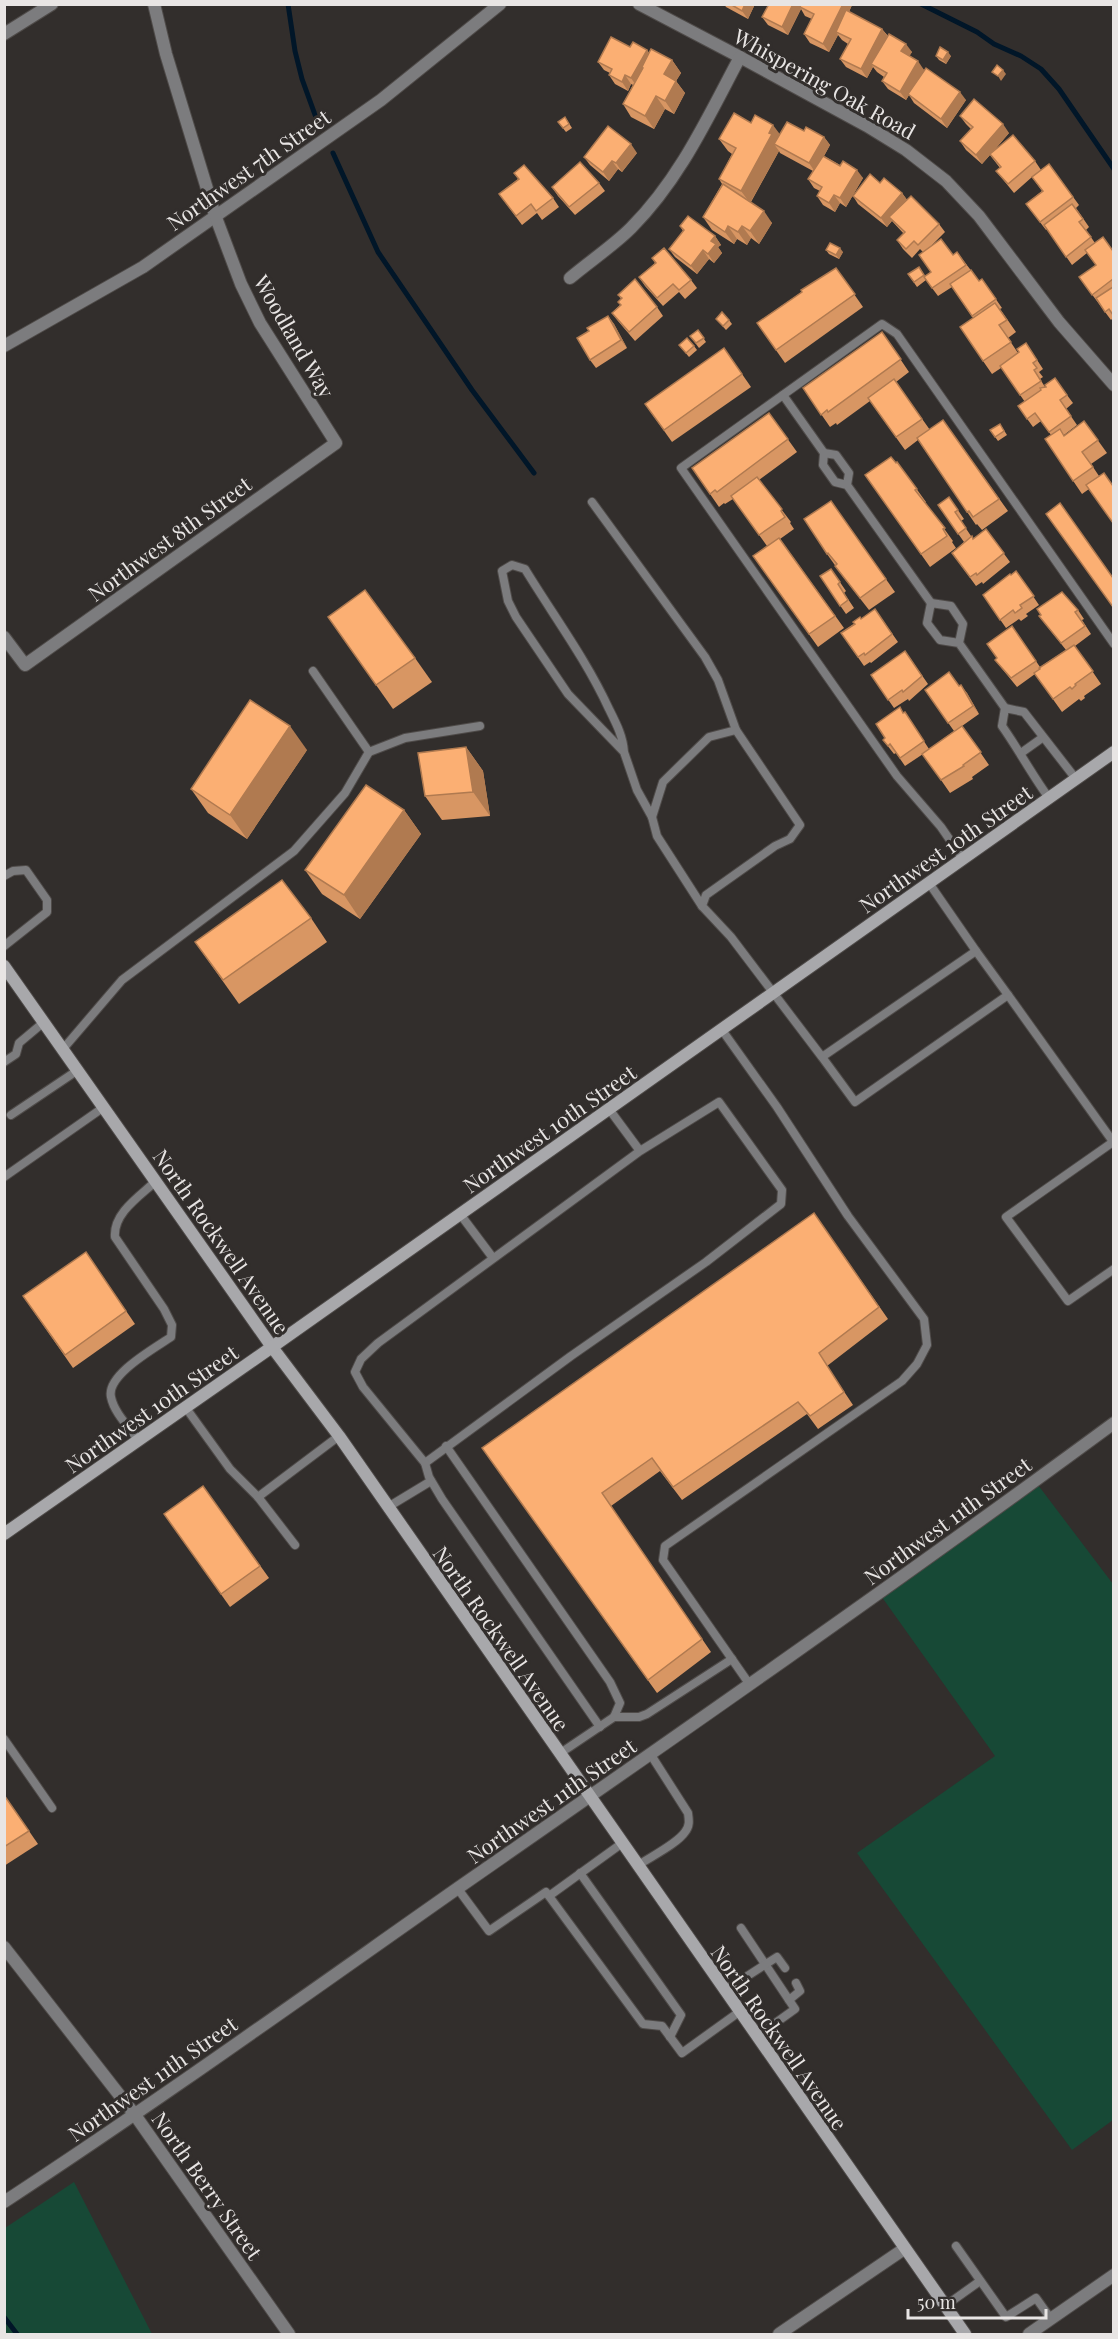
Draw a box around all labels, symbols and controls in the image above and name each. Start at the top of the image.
street label: Whispering Oak Road [728,21,921,145]
street label: Northwest 7th Street [161,102,336,236]
street label: Woodland Way [248,269,342,403]
street label: Northwest 8th Street [82,469,257,607]
street label: Northwest 10th Street [853,777,1037,918]
street label: Northwest 10th Street [457,1057,641,1198]
street label: North Rockwell Avenue [148,1143,296,1339]
street label: Northwest 10th Street [59,1337,243,1478]
street label: Northwest 11th Street [858,1450,1037,1590]
street label: North Rockwell Avenue [428,1540,576,1736]
street label: Northwest 11th Street [461,1731,641,1869]
street label: North Rockwell Avenue [706,1939,854,2135]
street label: Northwest 11th Street [62,2009,242,2147]
street label: North Berry Street [147,2106,270,2265]
scale bar [908,2282,1046,2320]
text: 50 m [917,2290,956,2314]

